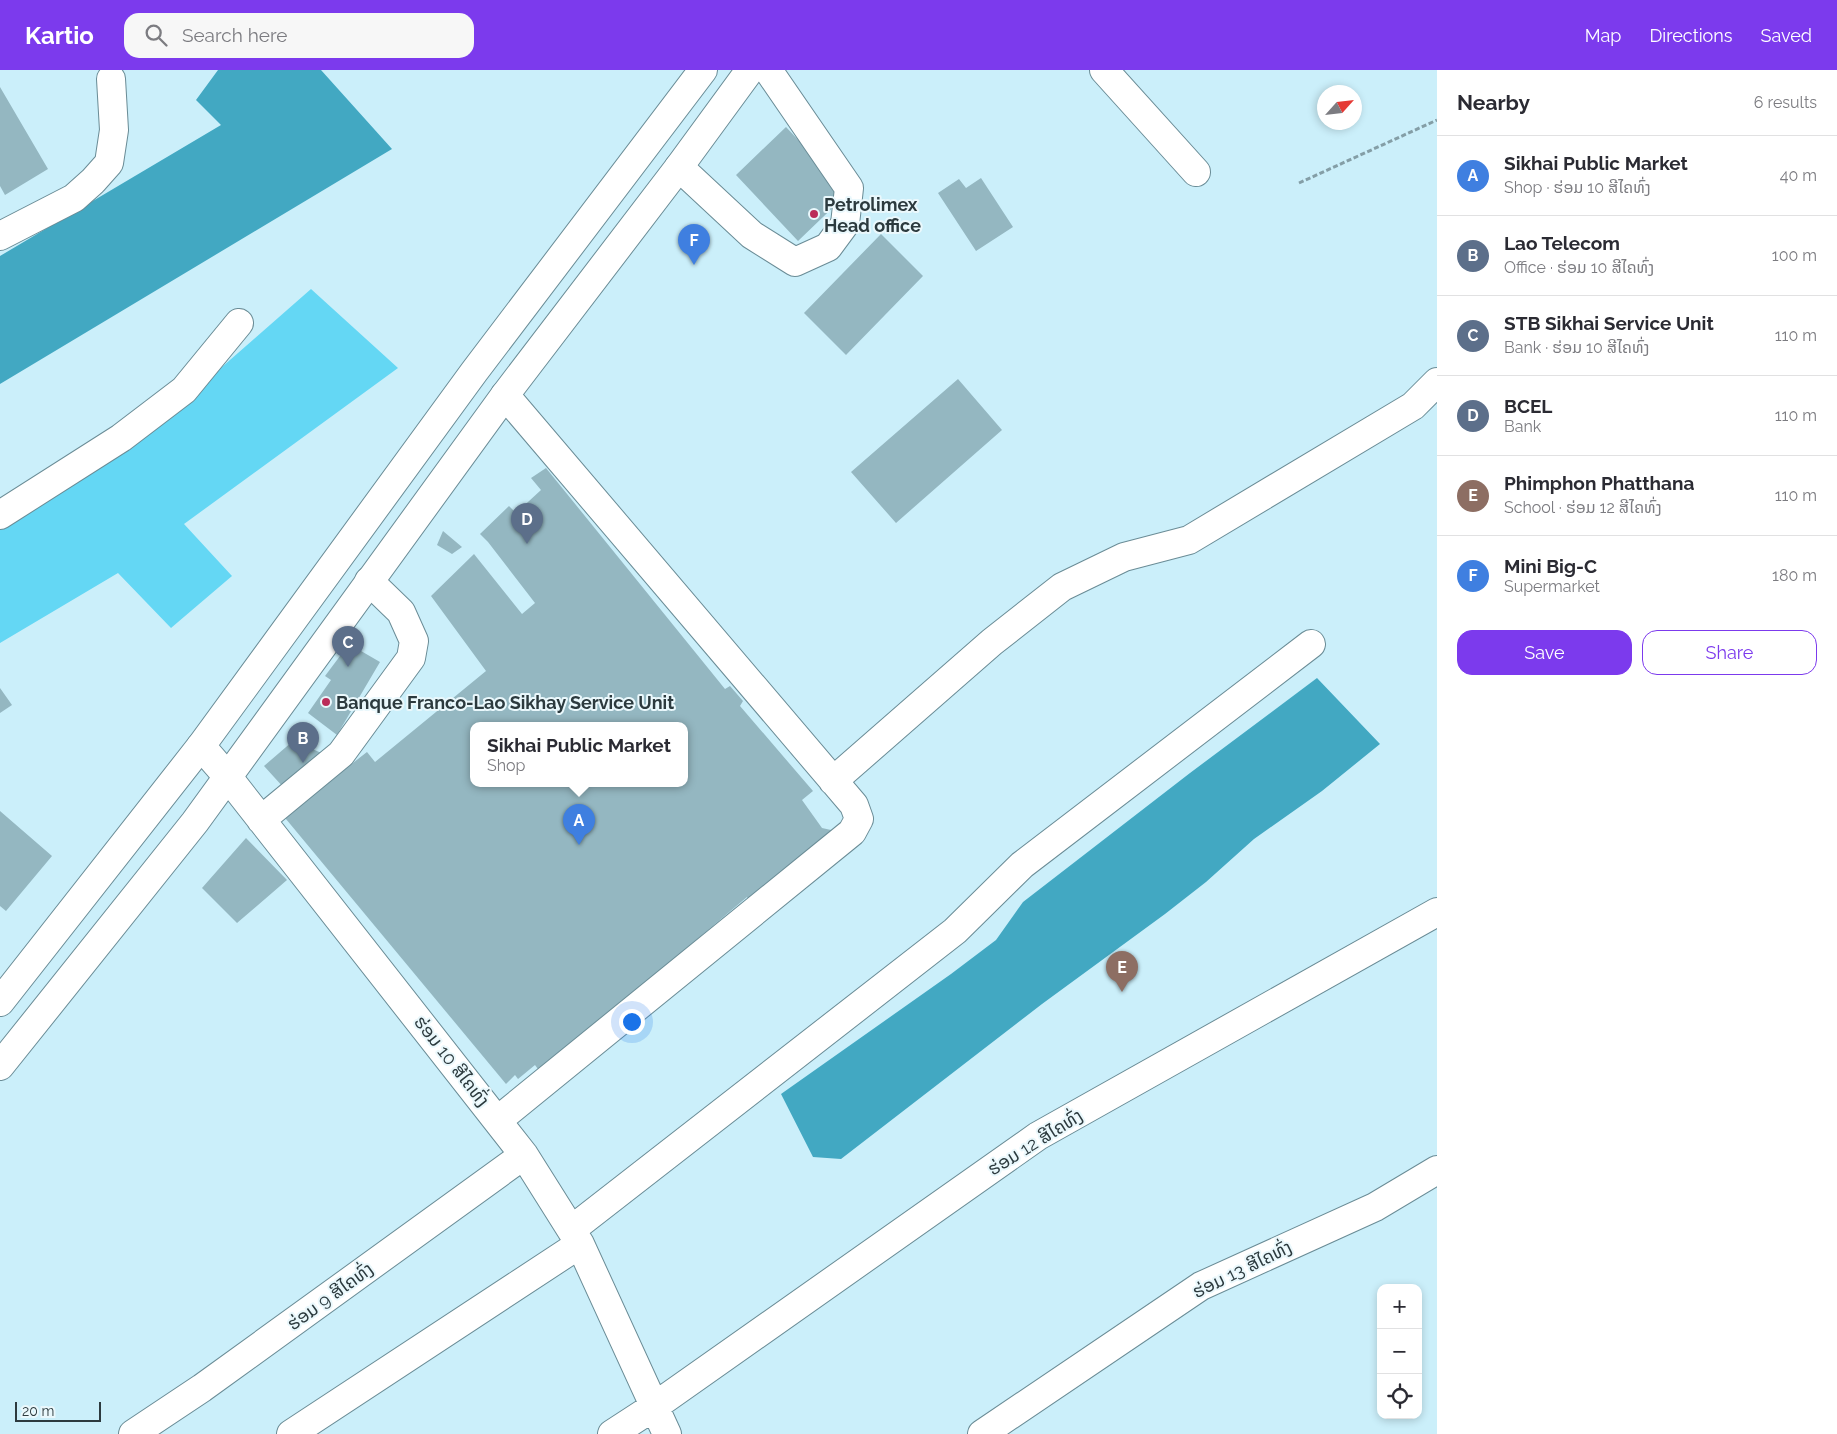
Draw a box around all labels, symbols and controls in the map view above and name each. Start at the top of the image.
search box [124,13,474,58]
text: Kartio [25,21,94,50]
icon: search [142,21,170,49]
text: Search here [182,24,287,46]
text: Map [1585,25,1621,46]
text: Directions [1649,25,1733,46]
text: Saved [1761,25,1812,46]
north arrow [1317,85,1362,130]
text: Nearby [1457,90,1530,115]
text: 6 results [1754,93,1817,112]
text: Sikhai Public Market [1504,152,1688,174]
text: A [1468,166,1478,185]
text: 40 m [1780,166,1817,185]
text: Shop · ຮ່ອມ 10 ສີໄຄທົ່ງ [1504,178,1651,197]
place label: Petrolimex Head office [824,194,921,236]
marker: Petrolimex Head office [808,208,820,220]
pin: F [678,224,710,265]
text: Lao Telecom [1504,232,1620,254]
text: B [1468,246,1478,265]
text: 100 m [1772,246,1817,265]
text: Office · ຮ່ອມ 10 ສີໄຄທົ່ງ [1504,258,1654,277]
text: STB Sikhai Service Unit [1504,312,1714,334]
text: C [1468,326,1478,345]
text: 110 m [1775,326,1817,345]
text: Bank · ຮ່ອມ 10 ສີໄຄທົ່ງ [1504,338,1649,357]
text: BCEL [1504,395,1552,417]
text: D [1467,406,1479,425]
text: 110 m [1775,406,1817,425]
text: Bank [1504,417,1541,436]
text: Phimphon Phatthana [1504,472,1694,494]
text: E [1468,486,1478,505]
text: 110 m [1775,486,1817,505]
text: School · ຮ່ອມ 12 ສີໄຄທົ່ງ [1504,498,1662,517]
pin: D [511,503,543,544]
text: Mini Big-C [1504,555,1597,577]
text: F [1468,566,1478,585]
text: 180 m [1772,566,1817,585]
text: Supermarket [1504,577,1600,596]
pin: C [332,626,364,667]
button: Save [1457,630,1632,675]
button: Share [1642,630,1817,675]
place label: Banque Franco-Lao Sikhay Service Unit [336,692,674,713]
marker: Banque Franco-Lao Sikhay Service Unit [320,696,332,708]
pin: B [287,722,319,763]
popup [470,722,688,787]
text: Sikhai Public Market [487,734,671,756]
text: Shop [487,756,525,775]
pin: A [563,804,595,845]
pin: E [1106,951,1138,992]
your location [619,1009,645,1035]
street label: ຮ່ອມ 10 ສີໄຄທົ່ງ [410,1010,495,1110]
street label: ຮ່ອມ 12 ສີໄຄທົ່ງ [983,1103,1086,1179]
street label: ຮ່ອມ 13 ສີໄຄທົ່ງ [1188,1234,1295,1302]
street label: ຮ່ອມ 9 ສີໄຄທົ່ງ [282,1256,377,1334]
map controls [1377,1284,1422,1419]
button: + [1377,1284,1422,1329]
button: − [1377,1329,1422,1374]
button: locate [1377,1374,1422,1419]
scale bar [15,1399,101,1422]
text: 20 m [22,1403,54,1419]

